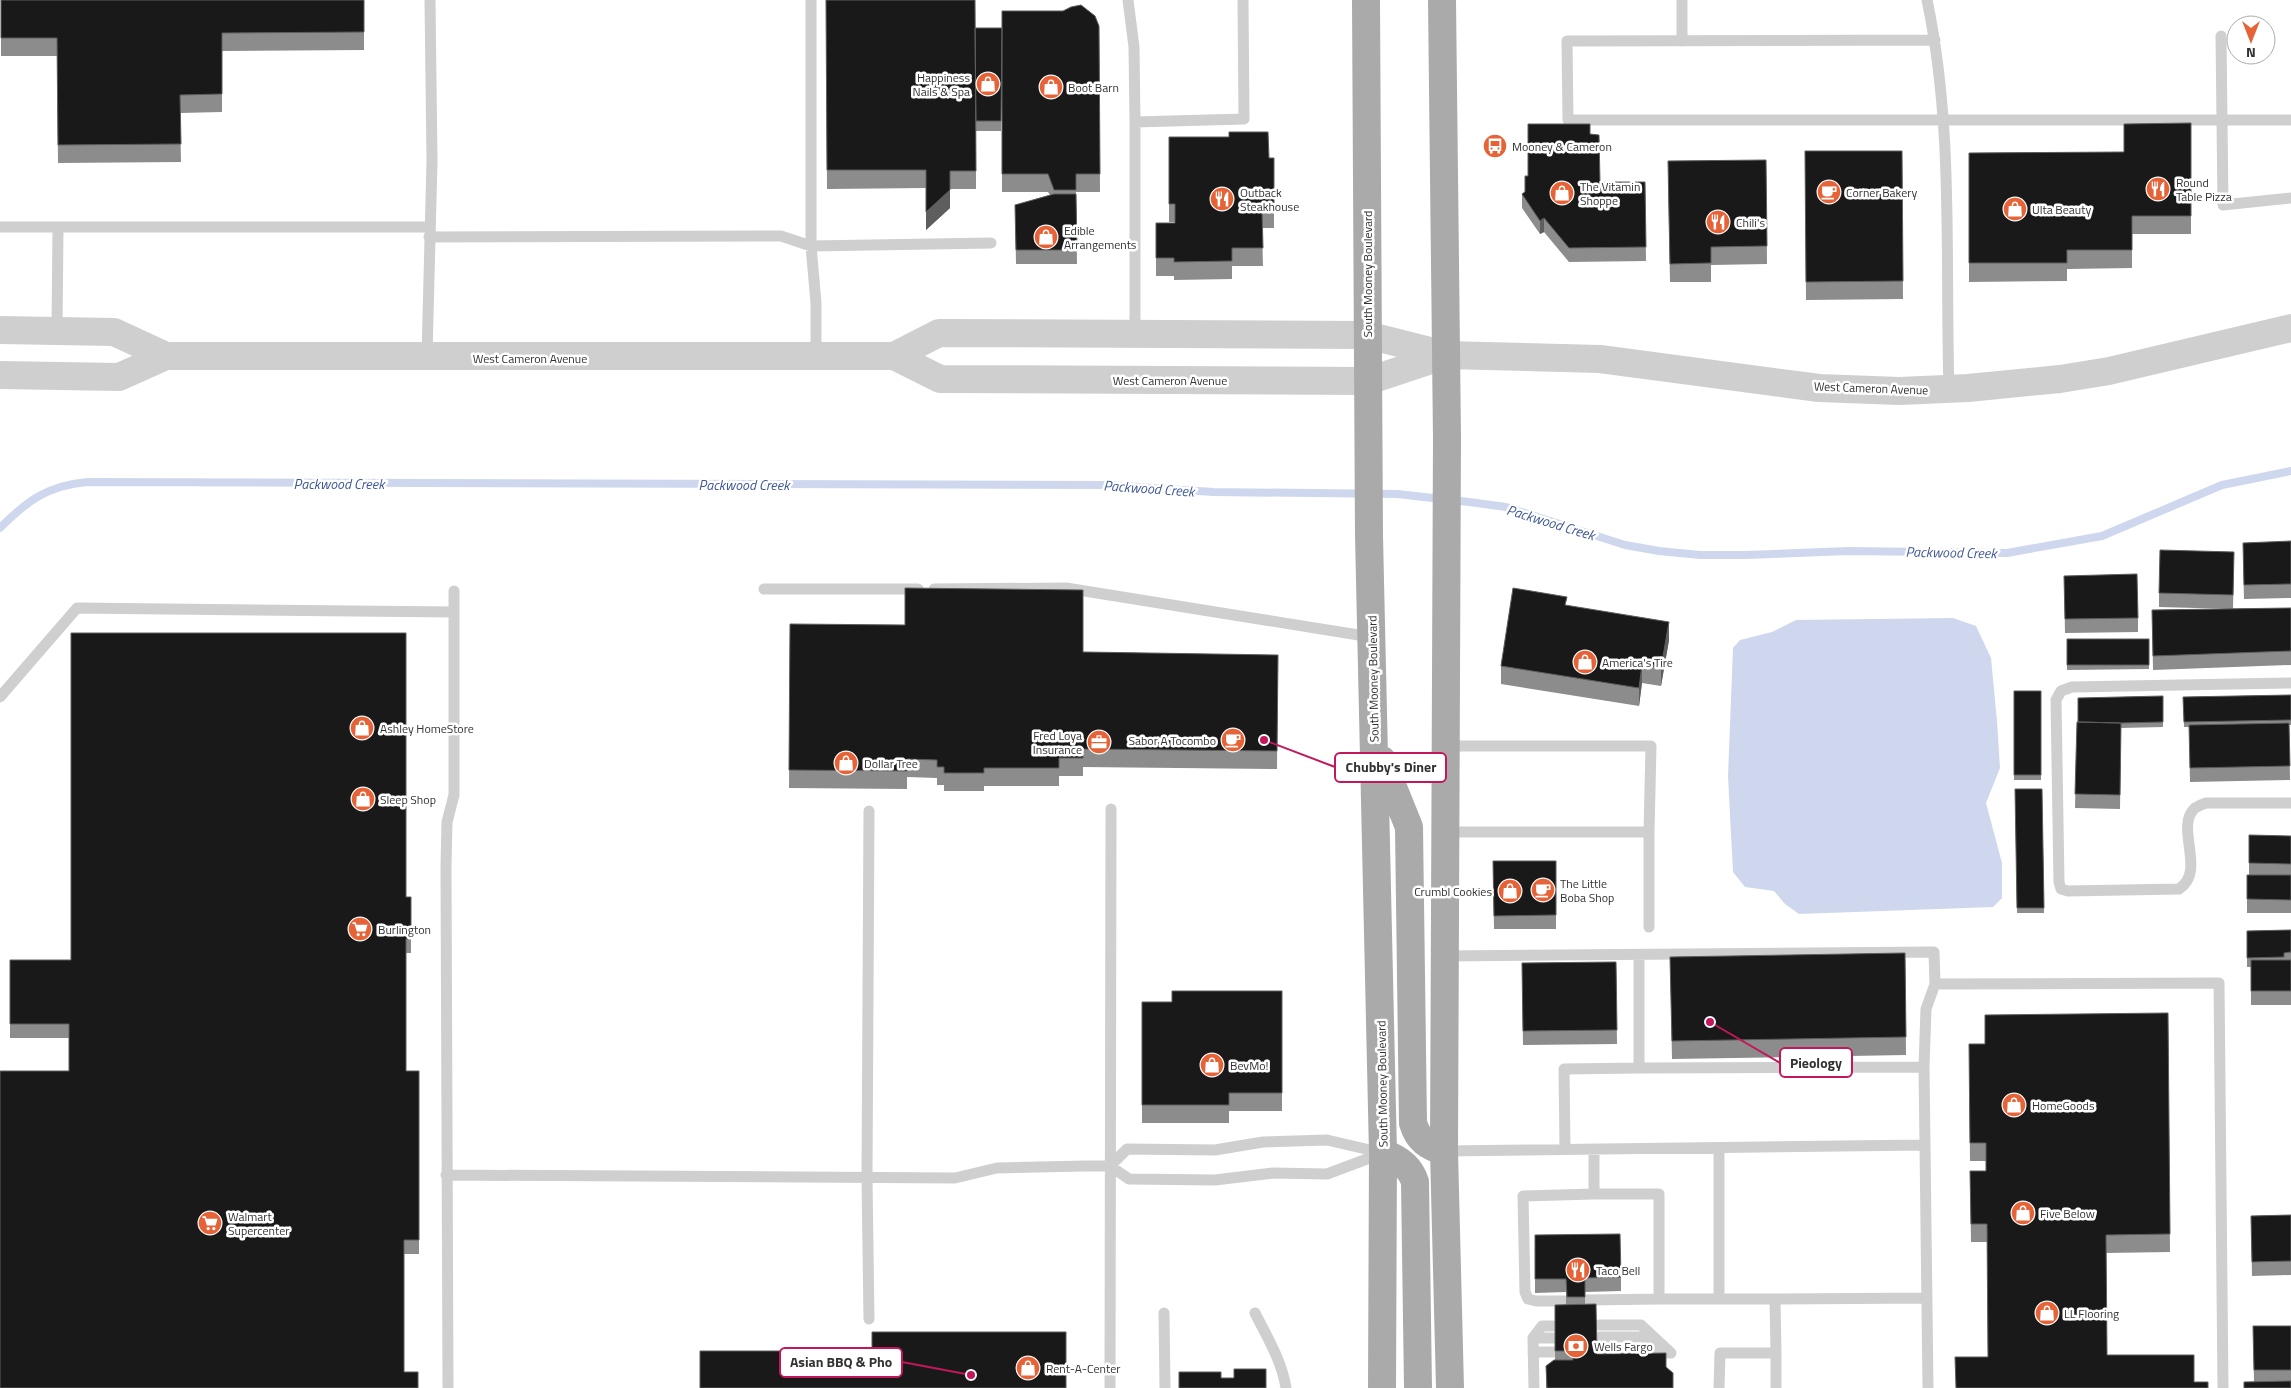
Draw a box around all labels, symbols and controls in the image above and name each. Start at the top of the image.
north arrow [2226,15,2276,65]
text: N [2246,43,2256,64]
place label: Happiness Nails & Spa [913,68,970,101]
shop icon: Happiness Nails & Spa [975,71,1001,97]
shop icon: Boot Barn [1038,74,1064,100]
place label: Boot Barn [1068,78,1119,97]
bus stop icon: Mooney & Cameron [1482,133,1508,159]
place label: Mooney & Cameron [1512,137,1612,156]
place label: Round Table Pizza [2176,173,2232,206]
restaurant icon: Round Table Pizza [2145,176,2171,202]
place label: The Vitamin Shoppe [1580,177,1640,210]
cafe icon: Corner Bakery [1816,179,1842,205]
shop icon: The Vitamin Shoppe [1549,180,1575,206]
place label: Outback Steakhouse [1240,183,1299,216]
place label: Corner Bakery [1846,183,1917,202]
restaurant icon: Outback Steakhouse [1209,186,1235,212]
shop icon: Ulta Beauty [2002,196,2028,222]
place label: Ulta Beauty [2032,200,2091,219]
restaurant icon: Chili's [1705,209,1731,235]
street label: South Mooney Boulevard [1358,211,1377,337]
place label: Chili's [1736,213,1765,232]
place label: Edible Arrangements [1064,221,1137,254]
shop icon: Edible Arrangements [1033,224,1059,250]
street label: West Cameron Avenue [473,349,587,368]
street label: West Cameron Avenue [1113,371,1227,390]
street label: West Cameron Avenue [1813,377,1929,399]
water label: Packwood Creek [293,473,386,494]
water label: Packwood Creek [698,474,791,495]
water label: Packwood Creek [1103,474,1197,502]
water label: Packwood Creek [1504,499,1599,546]
water label: Packwood Creek [1905,541,1998,563]
street label: South Mooney Boulevard [1362,615,1384,743]
shop icon: America's Tire [1572,649,1598,675]
place label: America's Tire [1602,653,1673,672]
shop icon: Ashley HomeStore [349,715,375,741]
place label: Ashley HomeStore [380,719,474,738]
place label: Fred Loya Insurance [1033,726,1082,759]
cafe icon: Sabor A Tocombo [1220,727,1246,753]
office icon: Fred Loya Insurance [1086,729,1112,755]
place label: Sabor A Tocombo [1129,731,1216,750]
shop icon: Dollar Tree [833,750,859,776]
callout: Chubby's Diner [1335,753,1446,782]
place label: Dollar Tree [864,754,918,773]
text: Chubby's Diner [1346,756,1436,777]
shop icon: Sleep Shop [350,786,376,812]
place label: Sleep Shop [380,790,436,809]
place label: The Little Boba Shop [1560,874,1614,907]
cafe icon: The Little Boba Shop [1530,877,1556,903]
shop icon: Crumbl Cookies [1497,878,1523,904]
place label: Crumbl Cookies [1414,882,1492,901]
supermarket icon: Burlington [347,916,373,942]
place label: Burlington [378,920,431,939]
street label: South Mooney Boulevard [1371,1020,1393,1148]
callout: Pieology [1780,1048,1852,1077]
shop icon: BevMo! [1199,1052,1225,1078]
text: Pieology [1790,1052,1842,1073]
place label: BevMo! [1230,1056,1268,1075]
shop icon: HomeGoods [2001,1092,2027,1118]
place label: HomeGoods [2032,1096,2095,1115]
shop icon: Five Below [2010,1200,2036,1226]
place label: Five Below [2040,1204,2095,1223]
place label: Walmart Supercenter [228,1207,289,1240]
supermarket icon: Walmart Supercenter [197,1210,223,1236]
restaurant icon: Taco Bell [1565,1257,1591,1283]
place label: Taco Bell [1596,1261,1640,1280]
shop icon: LL Flooring [2034,1300,2060,1326]
place label: LL Flooring [2064,1304,2119,1323]
bank icon: Wells Fargo [1563,1333,1589,1359]
place label: Wells Fargo [1594,1337,1653,1356]
callout: Asian BBQ & Pho [780,1348,902,1377]
text: Asian BBQ & Pho [790,1351,892,1372]
shop icon: Rent-A-Center [1015,1355,1041,1381]
place label: Rent-A-Center [1046,1359,1120,1378]

